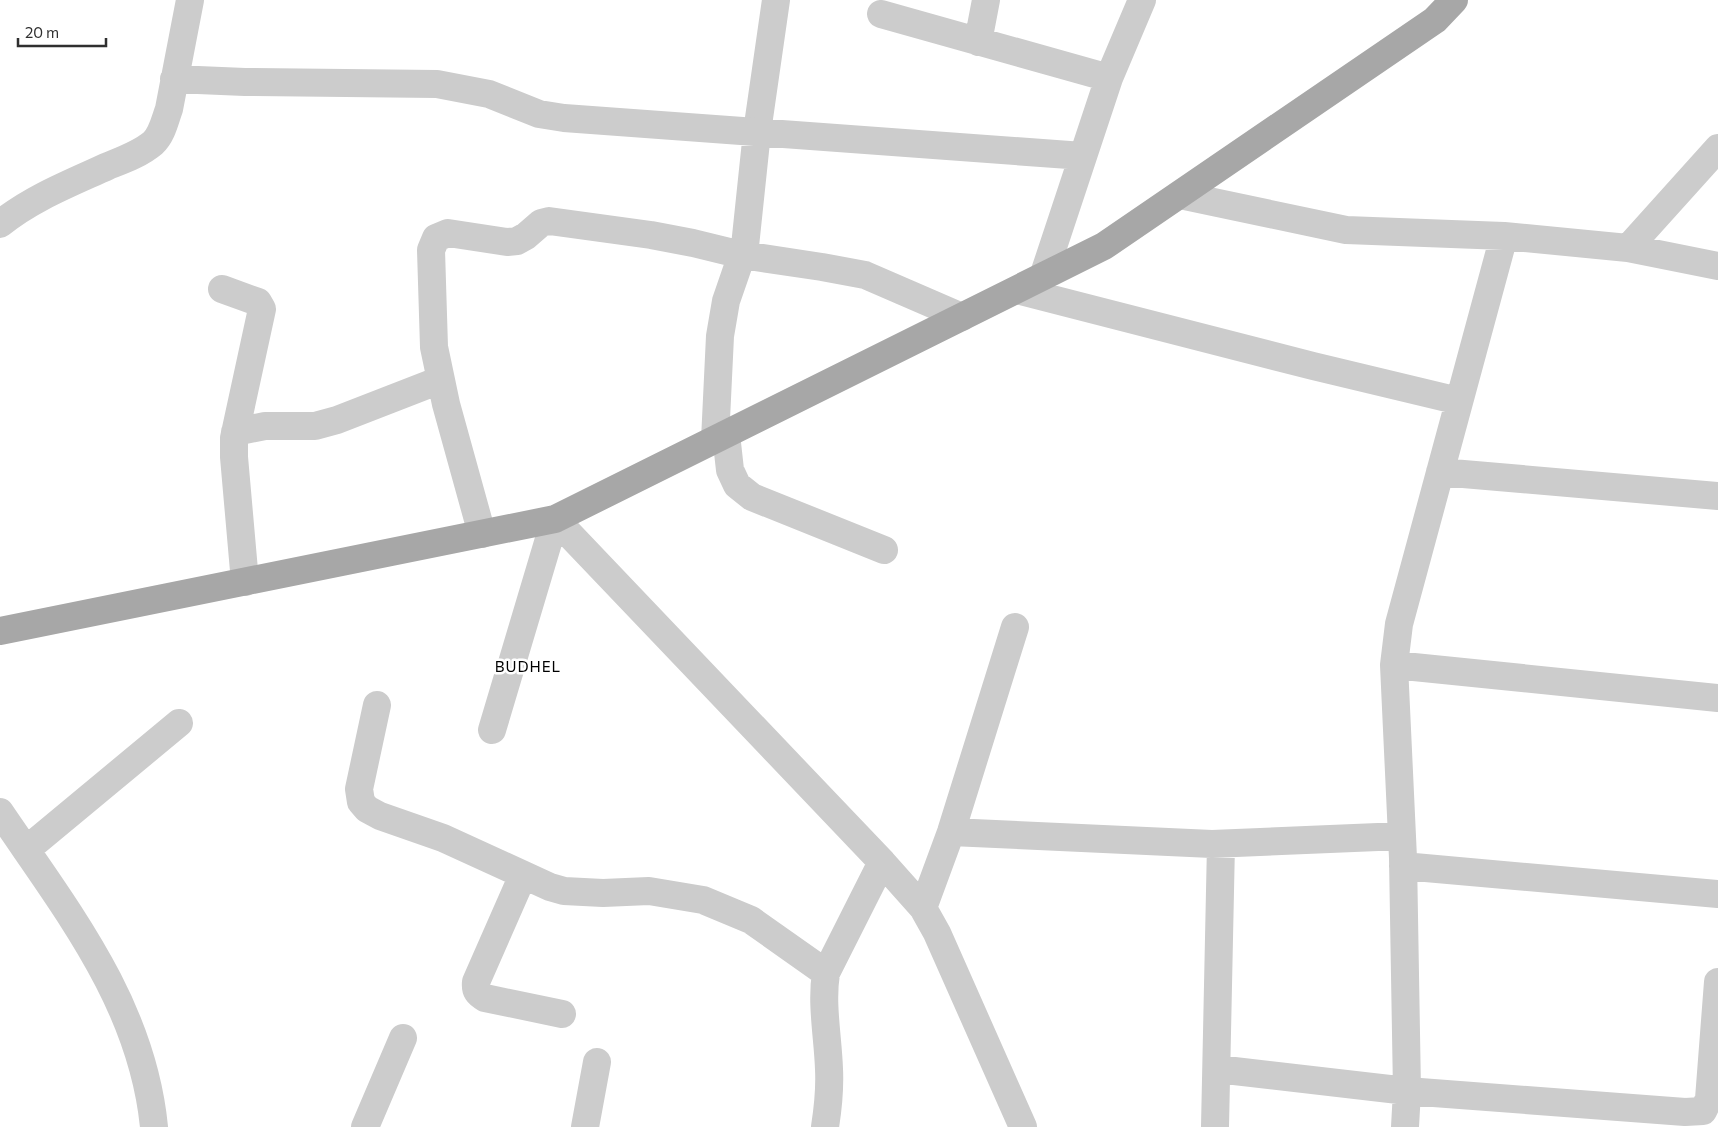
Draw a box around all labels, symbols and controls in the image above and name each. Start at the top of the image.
scale bar [18,15,105,47]
text: 20 m [25,23,59,41]
district label: BUDHEL [495,657,561,675]

